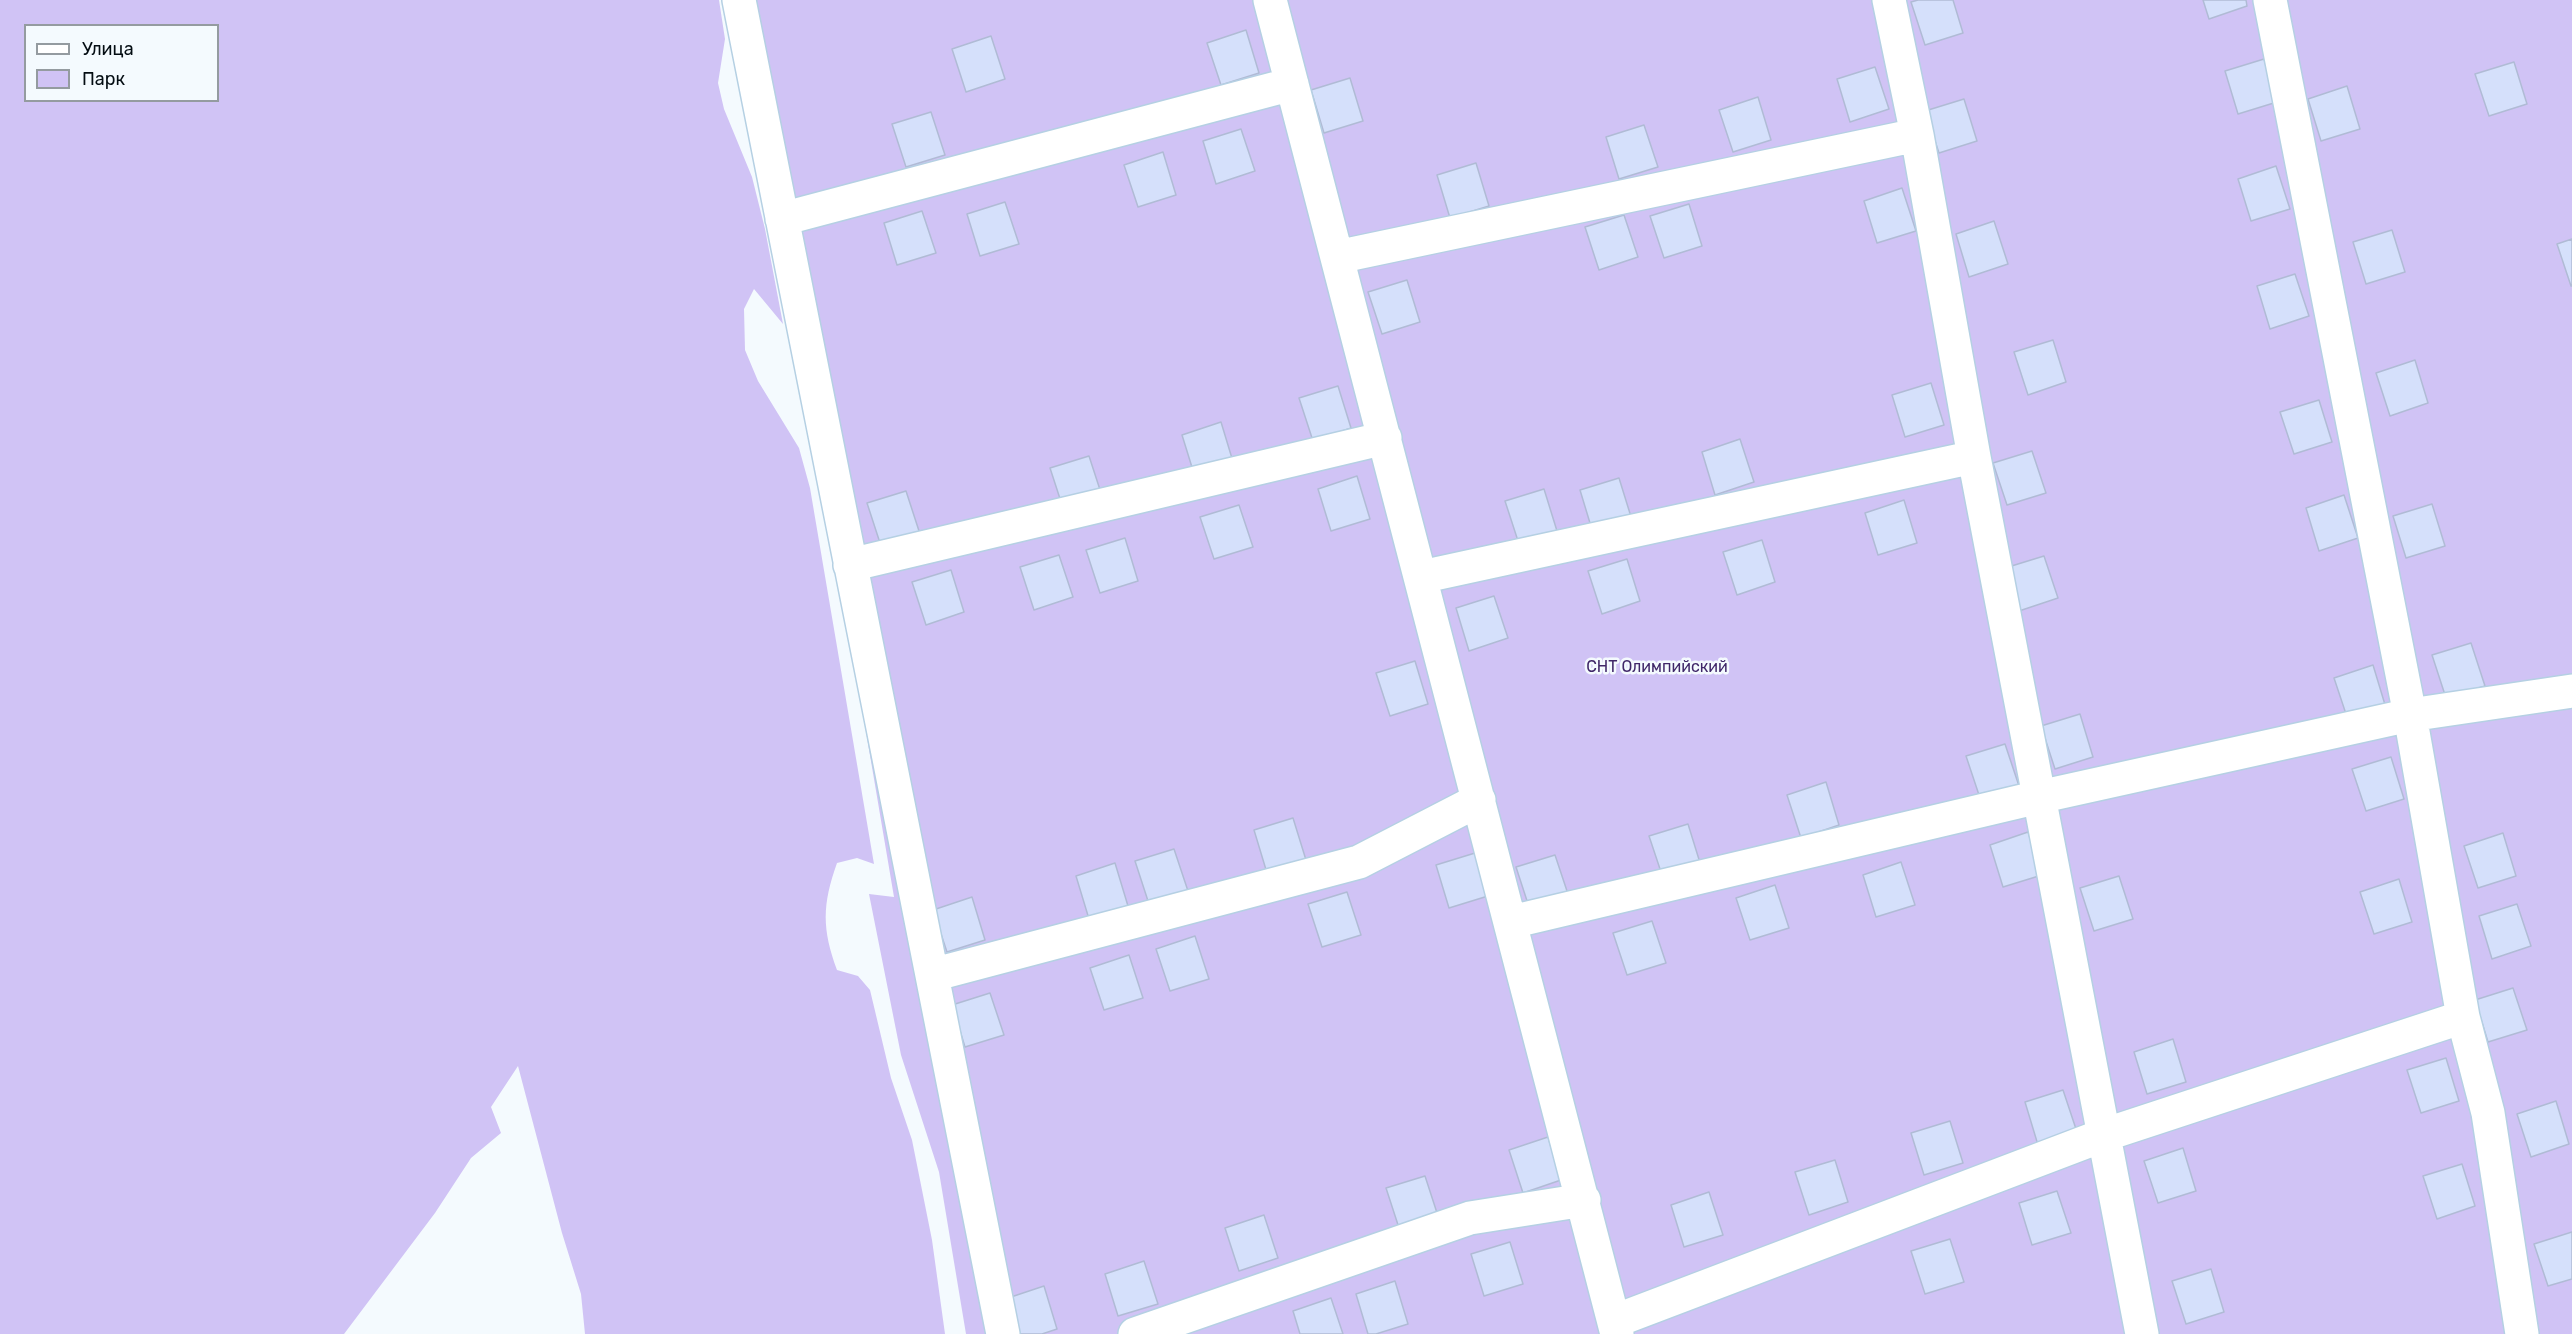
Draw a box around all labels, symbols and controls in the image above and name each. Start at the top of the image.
legend [24,24,219,102]
text: Улица [82,38,134,60]
text: Парк [82,68,125,90]
park label: СНТ Олимпийский [1586,657,1728,677]

